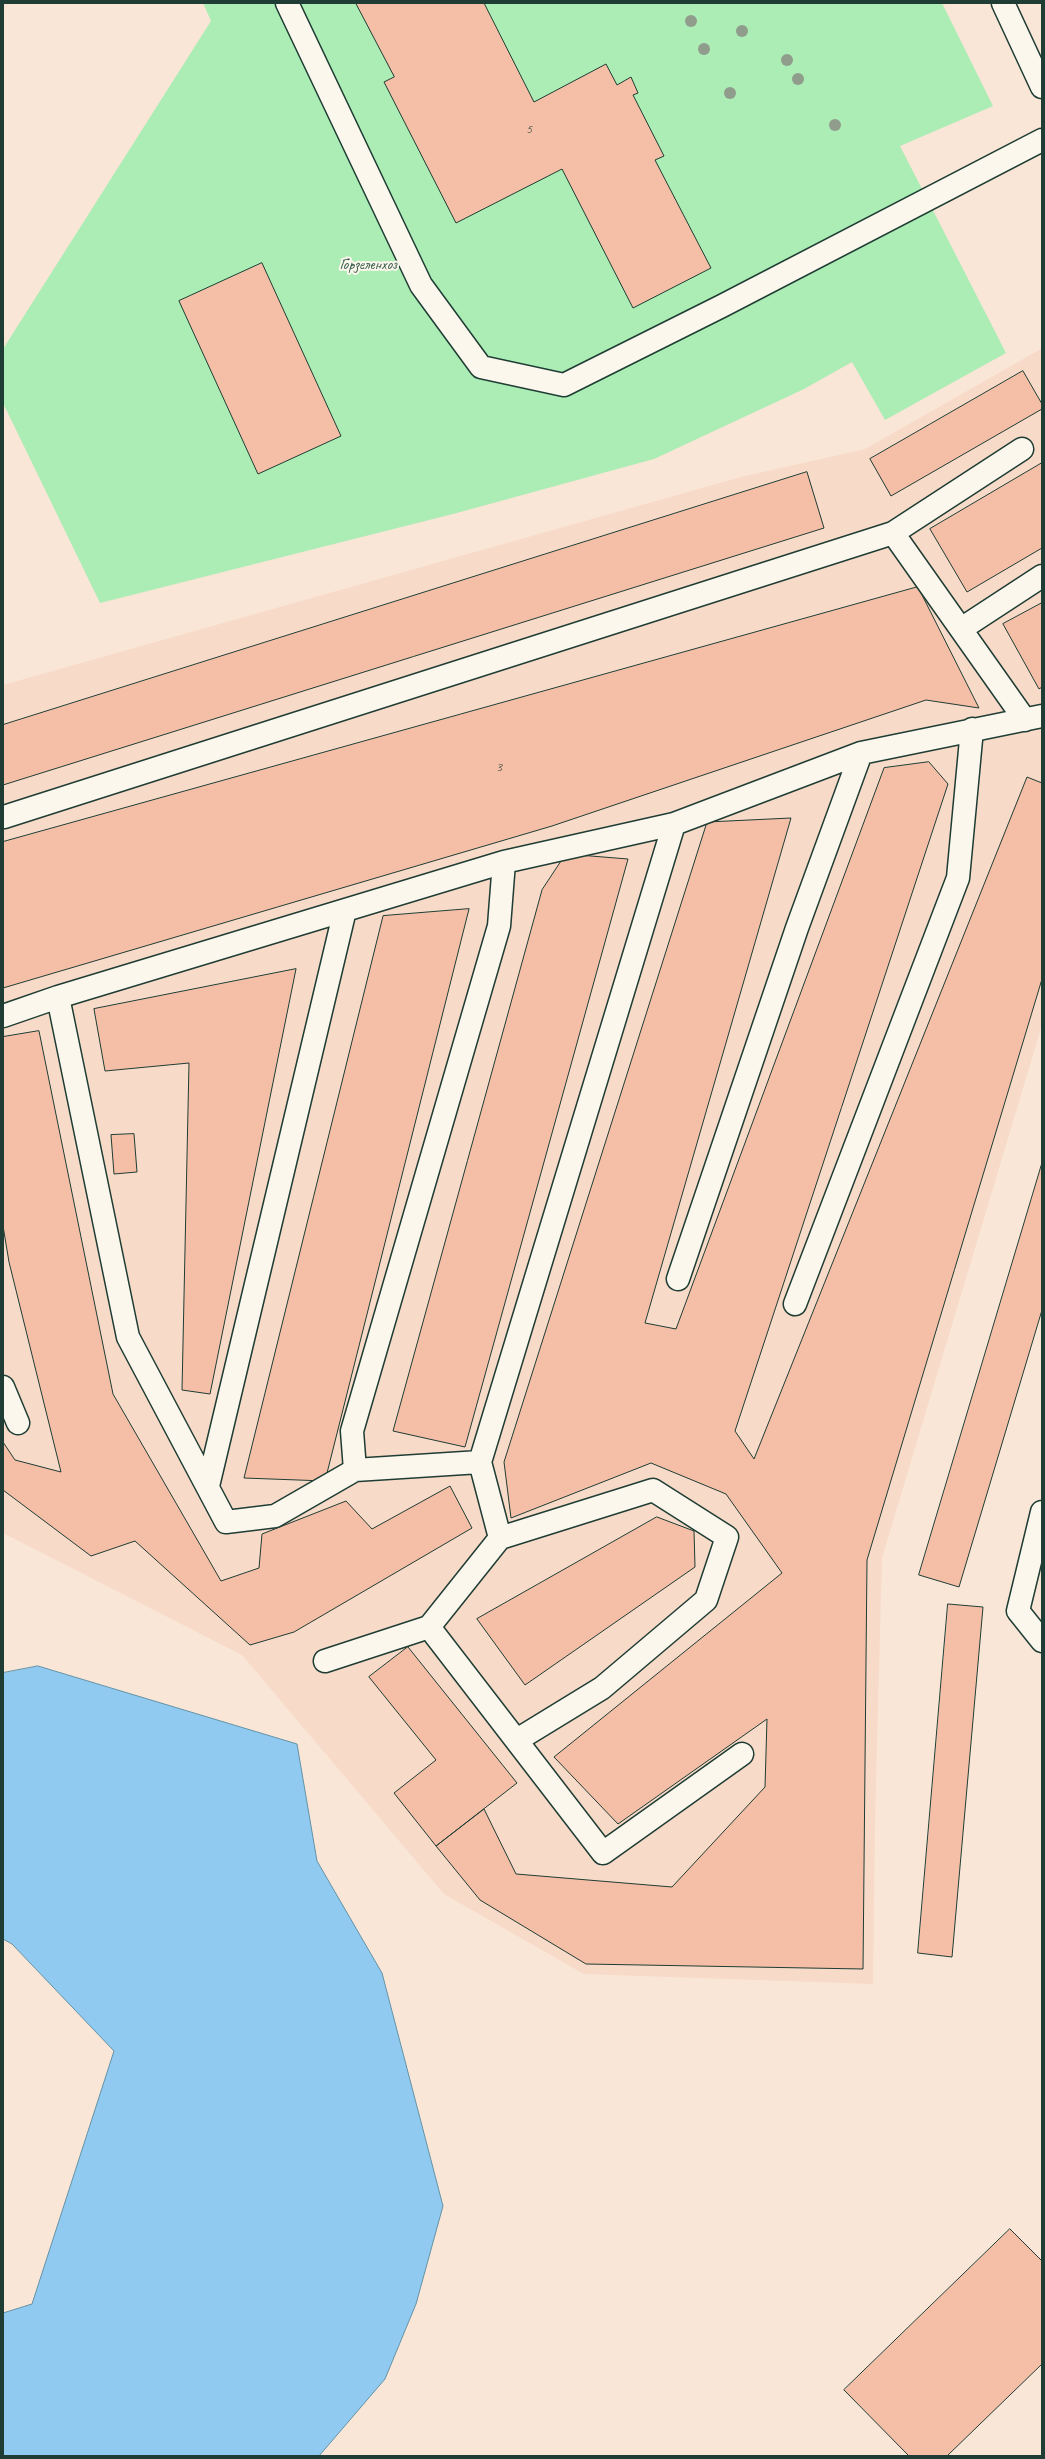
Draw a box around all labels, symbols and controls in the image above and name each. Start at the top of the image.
house number: 5 [526,121,532,137]
park label: Горзеленхоз [340,255,396,275]
house number: 3 [496,759,502,775]

